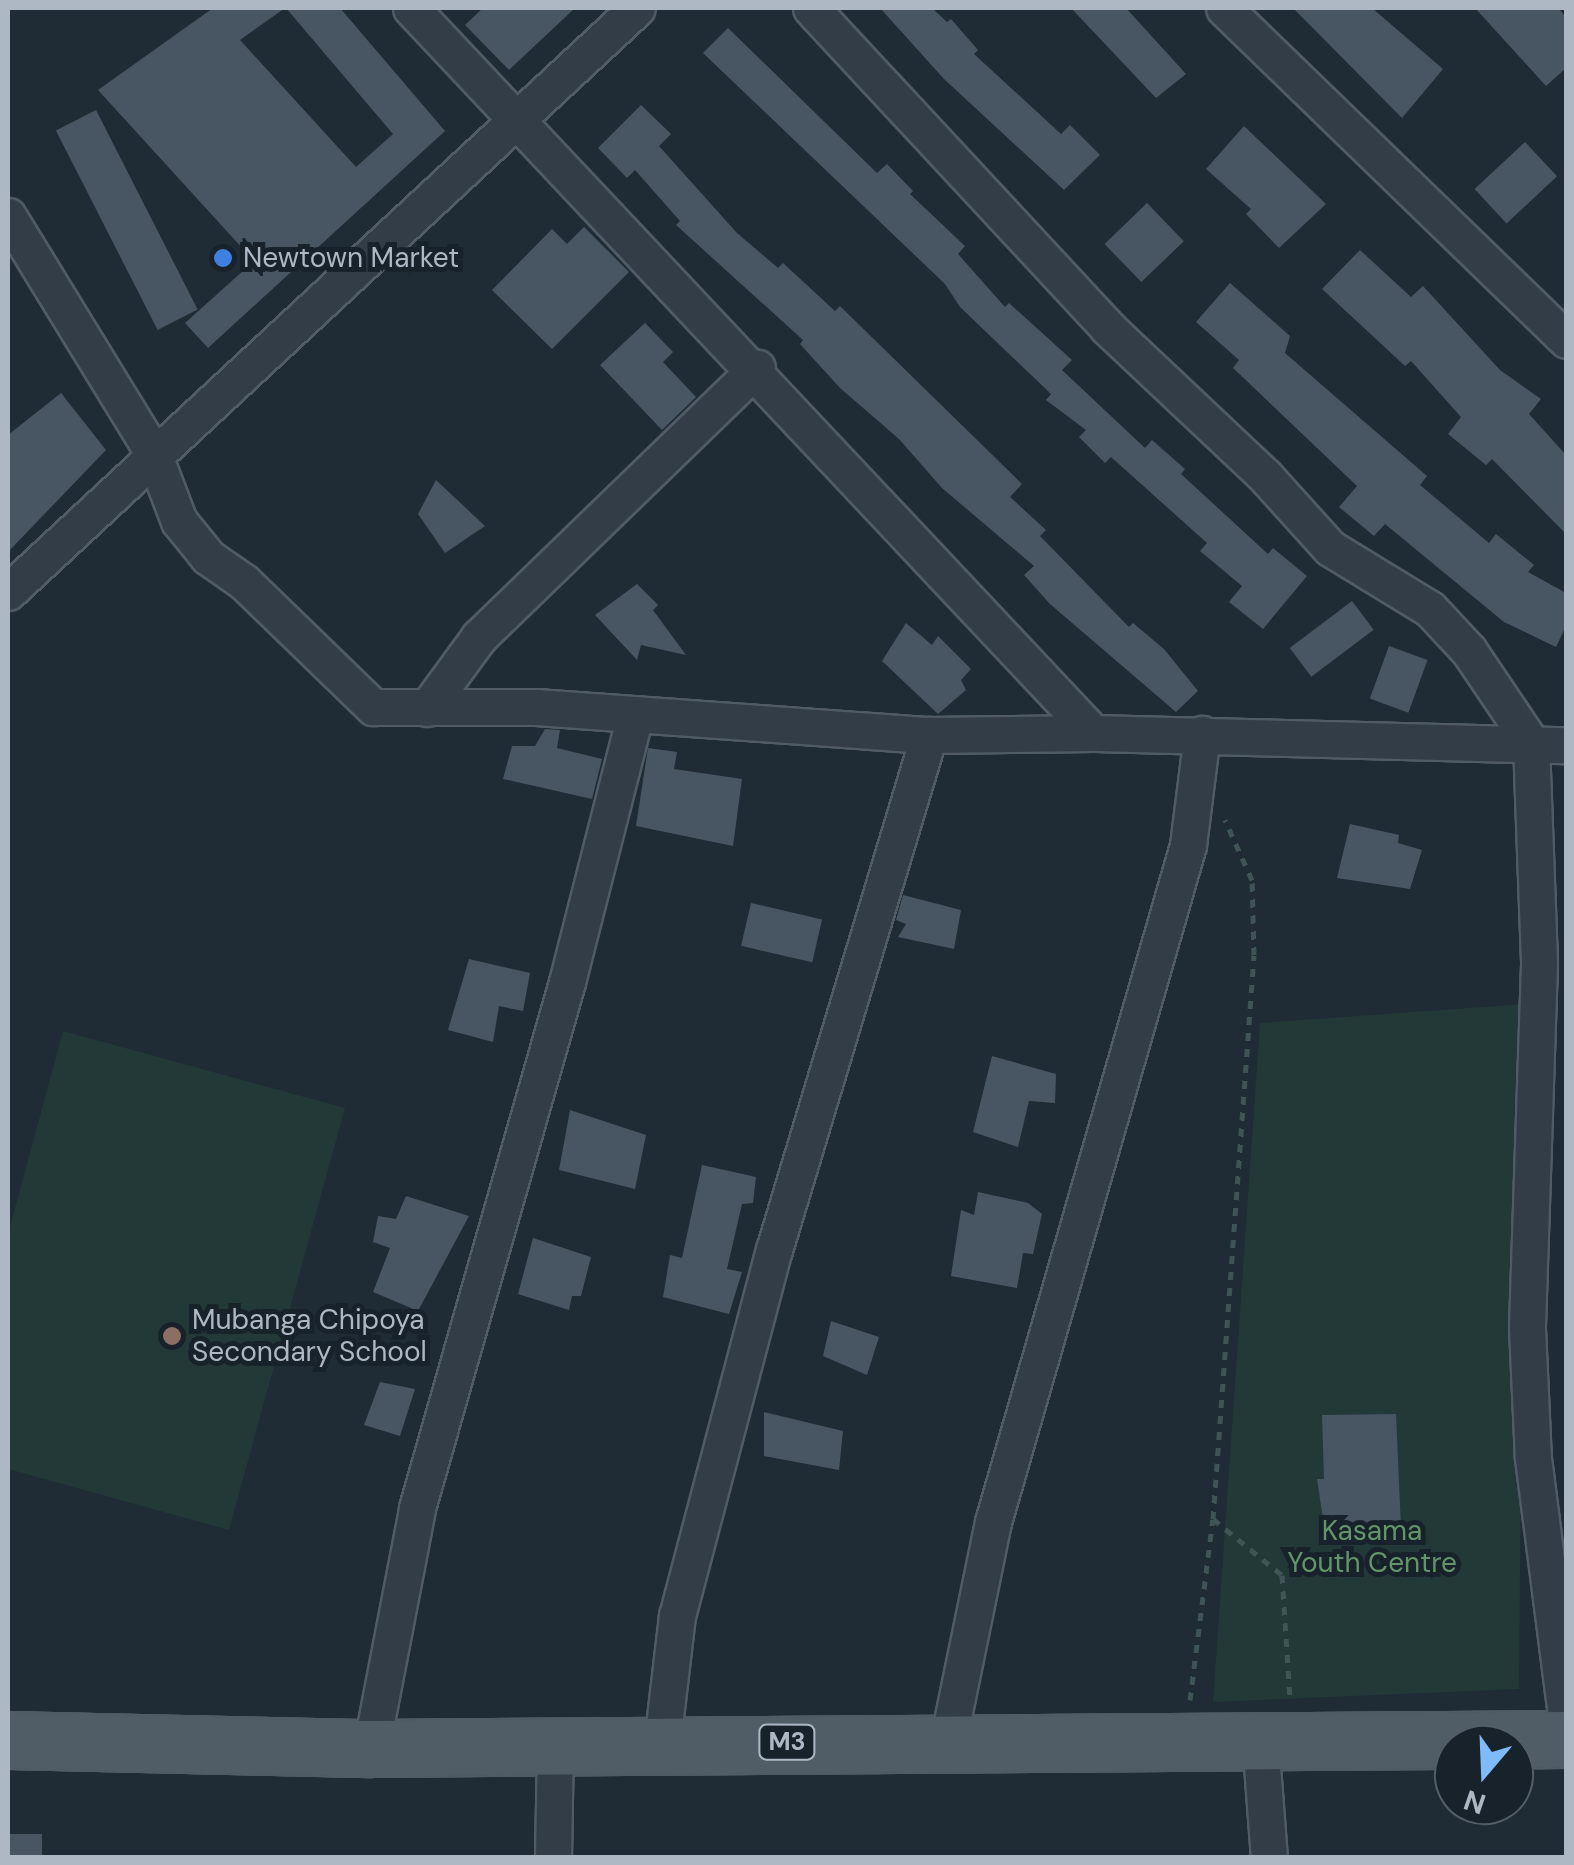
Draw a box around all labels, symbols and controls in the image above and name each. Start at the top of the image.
place label: Newtown Market [243,241,459,275]
marker: Newtown Market [212,247,234,269]
place label: Mubanga Chipoya Secondary School [192,1303,427,1369]
marker: Mubanga Chipoya Secondary School [161,1325,183,1347]
park label: Kasama Youth Centre [1287,1514,1457,1580]
road number: M3 [757,1722,817,1762]
north arrow [1434,1725,1534,1825]
text: N [1459,1781,1490,1823]

